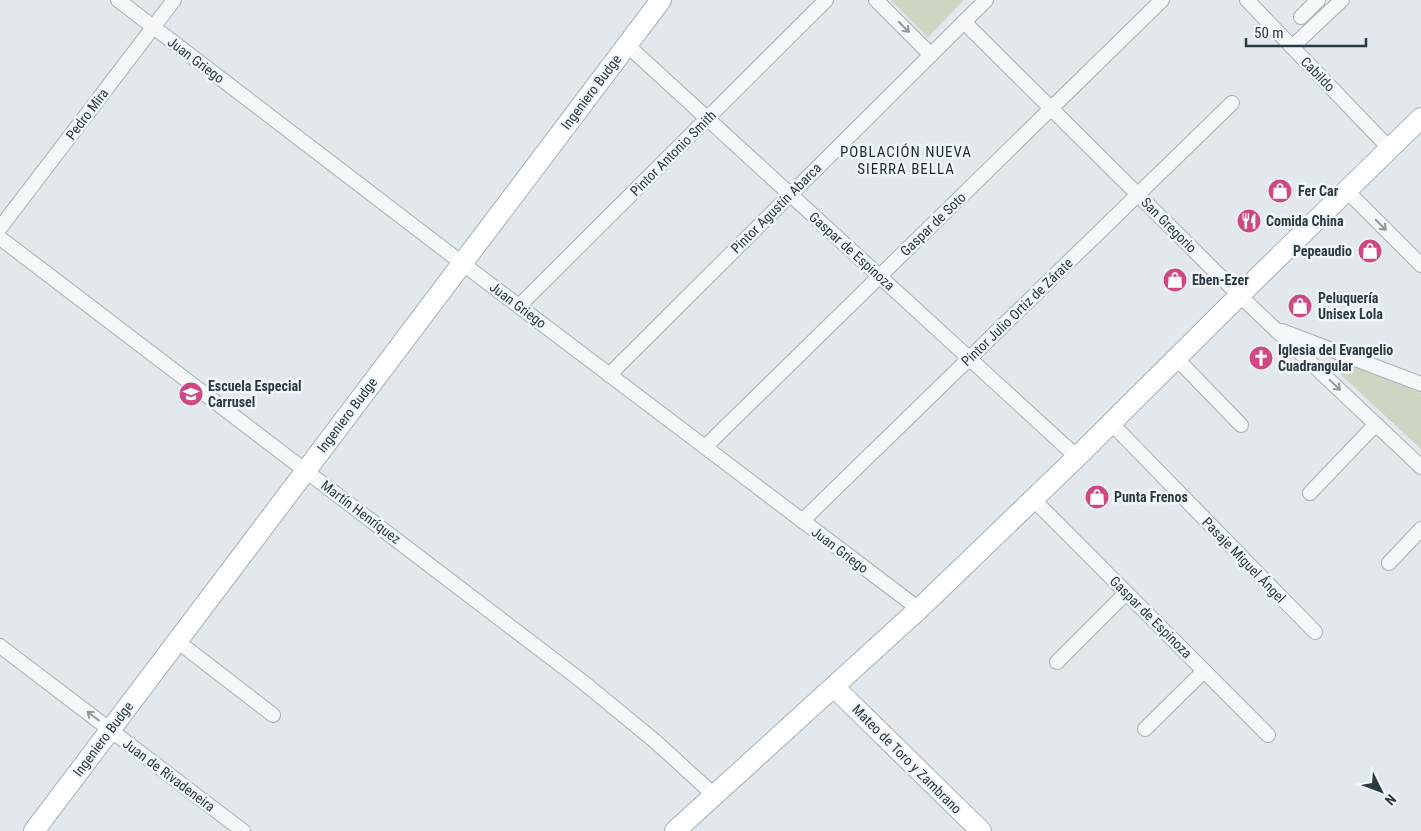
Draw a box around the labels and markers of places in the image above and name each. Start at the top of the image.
shop icon: Fer Car [1267,178,1293,204]
place label: Fer Car [1298,183,1339,199]
restaurant icon: Comida China [1236,208,1262,234]
place label: Comida China [1266,213,1344,229]
shop icon: Pepeaudio [1357,238,1383,264]
place label: Pepeaudio [1293,243,1352,259]
shop icon: Eben-Ezer [1162,267,1188,293]
place label: Eben-Ezer [1192,272,1249,288]
place label: Peluquería Unisex Lola [1318,290,1383,322]
shop icon: Peluquería Unisex Lola [1287,293,1313,319]
place label: Iglesia del Evangelio Cuadrangular [1278,342,1393,374]
church icon: Iglesia del Evangelio Cuadrangular [1248,345,1274,371]
place label: Escuela Especial Carrusel [208,378,302,410]
school or university icon: Escuela Especial Carrusel [178,381,204,407]
shop icon: Punta Frenos [1084,484,1110,510]
place label: Punta Frenos [1114,489,1188,505]

